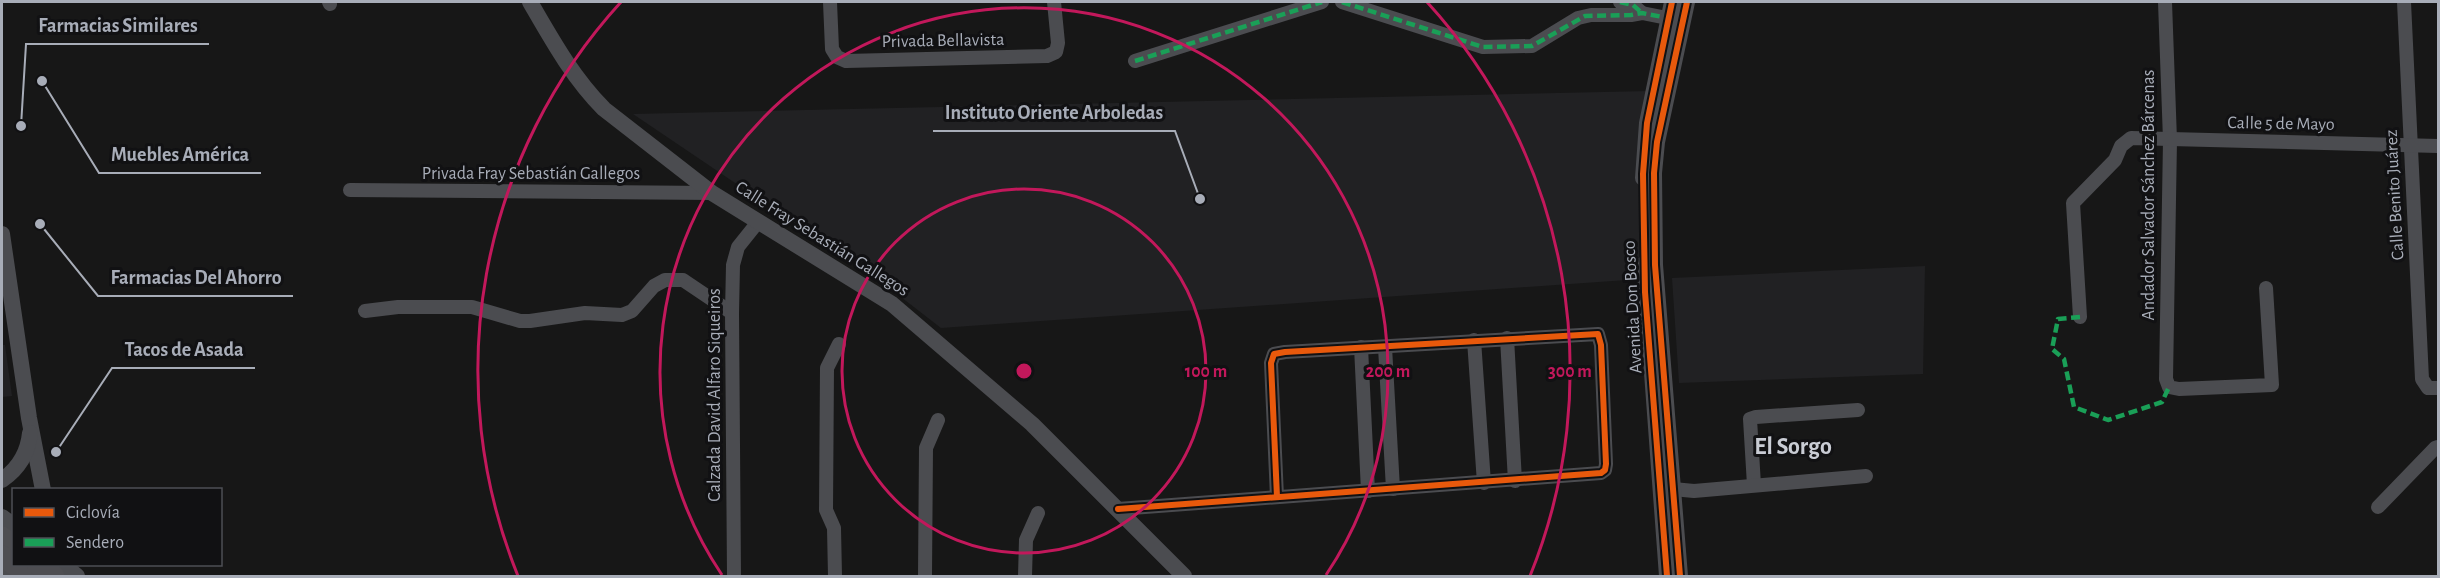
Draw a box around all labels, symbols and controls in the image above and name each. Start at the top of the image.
callout: Farmacias Similares [26,6,209,44]
text: Farmacias Similares [38,16,198,36]
street label: Privada Bellavista [881,31,1005,51]
street label: Andador Salvador Sánchez Bárcenas [2140,70,2158,320]
callout: Instituto Oriente Arboledas [933,93,1175,131]
text: Instituto Oriente Arboledas [945,103,1163,123]
street label: Calle 5 de Mayo [2227,114,2335,134]
street label: Calle Benito Juárez [2383,129,2407,261]
callout: Muebles América [99,135,261,173]
text: Muebles América [111,145,249,165]
street label: Privada Fray Sebastián Gallegos [422,165,640,183]
street label: Calle Fray Sebastián Gallegos [732,178,912,300]
street label: Avenida Don Bosco [1621,240,1645,374]
callout: Farmacias Del Ahorro [98,258,293,296]
text: Farmacias Del Ahorro [110,268,282,288]
street label: Calzada David Alfaro Siqueiros [706,288,724,502]
callout: Tacos de Asada [112,330,255,368]
text: Tacos de Asada [124,340,244,360]
centre of rings [1014,361,1034,381]
text: 100 m [1185,363,1227,381]
text: 200 m [1366,363,1410,381]
text: 300 m [1548,363,1592,381]
district label: El Sorgo [1754,435,1832,459]
legend [12,488,222,566]
text: Ciclovía [66,504,120,522]
text: Sendero [66,534,124,552]

